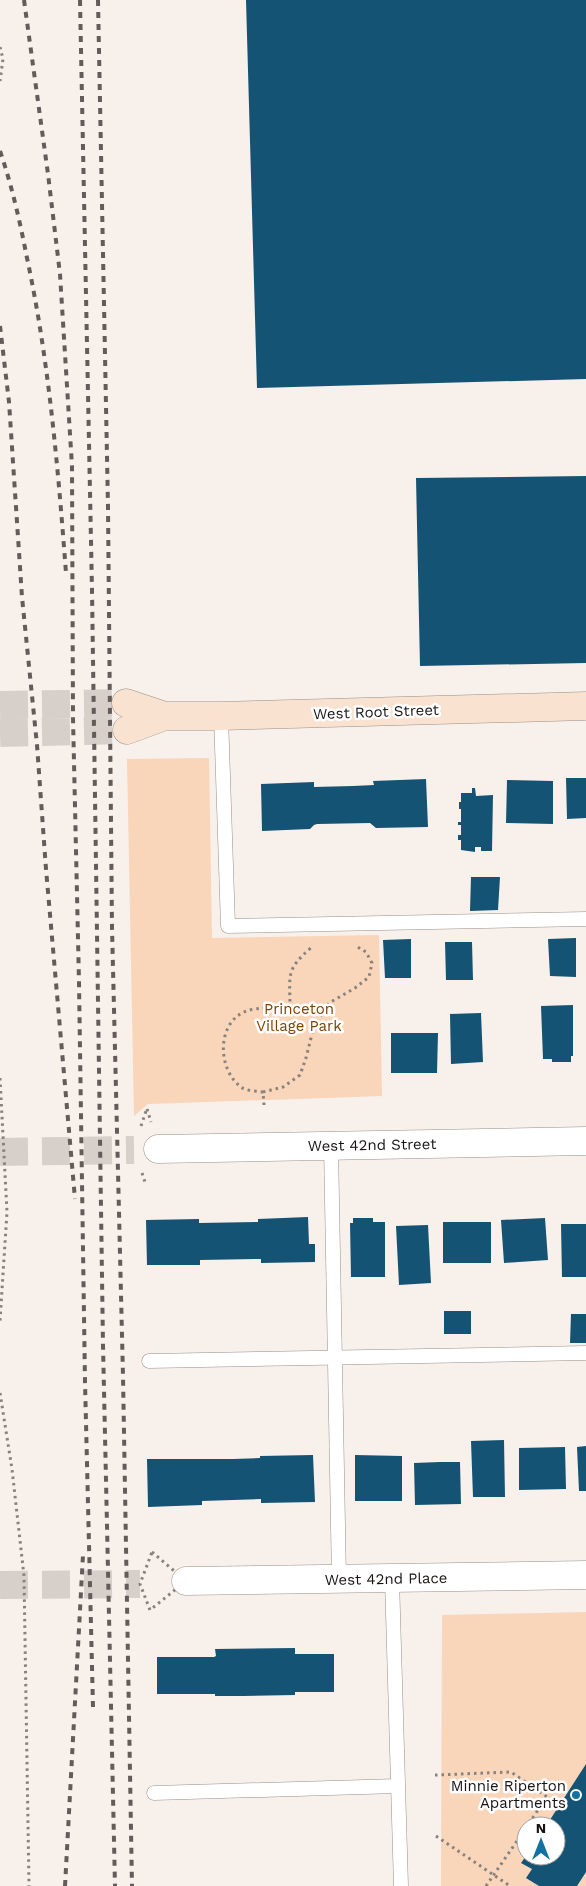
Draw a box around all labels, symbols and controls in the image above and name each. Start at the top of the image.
street label: West Root Street [313,701,440,723]
park label: Princeton Village Park [256,1000,342,1035]
street label: West 42nd Street [307,1135,437,1155]
street label: West 42nd Place [324,1569,448,1589]
place label: Minnie Riperton Apartments [451,1777,566,1812]
marker: Minnie Riperton Apartments [570,1789,582,1801]
north arrow [516,1816,566,1866]
text: N [536,1820,546,1836]

